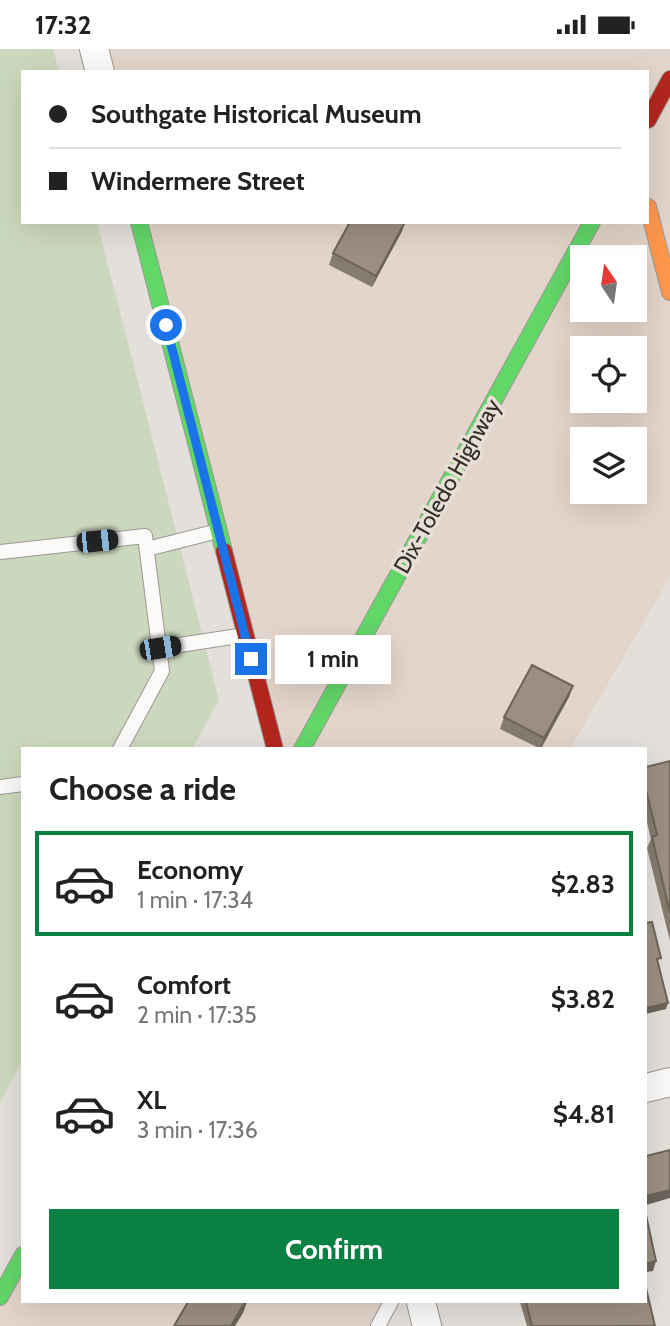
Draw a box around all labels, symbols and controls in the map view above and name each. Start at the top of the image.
text: 17:32 [35,9,91,41]
text: Southgate Historical Museum [91,98,422,130]
text: Windermere Street [91,165,305,197]
north arrow [570,245,648,322]
map controls [570,245,647,504]
route start [150,309,182,341]
button: locate [570,336,647,413]
street label: Dix-Toledo Highway [387,394,507,578]
button: layers [570,427,647,504]
car [76,528,119,554]
car [138,634,183,662]
callout: 1 min [276,635,391,683]
route end [235,643,267,675]
text: 1 min [307,645,359,673]
text: Choose a ride [49,769,236,808]
icon: car [53,852,116,915]
text: Economy [137,854,243,886]
text: $2.83 [551,868,615,900]
text: 1 min · 17:34 [137,886,253,914]
icon: car [53,967,116,1030]
text: Comfort [137,969,231,1001]
text: $3.82 [551,983,615,1015]
text: 2 min · 17:35 [137,1001,257,1029]
icon: car [53,1082,116,1145]
text: XL [137,1084,166,1116]
text: $4.81 [553,1098,615,1130]
text: 3 min · 17:36 [137,1116,258,1144]
button: Confirm [49,1209,619,1289]

